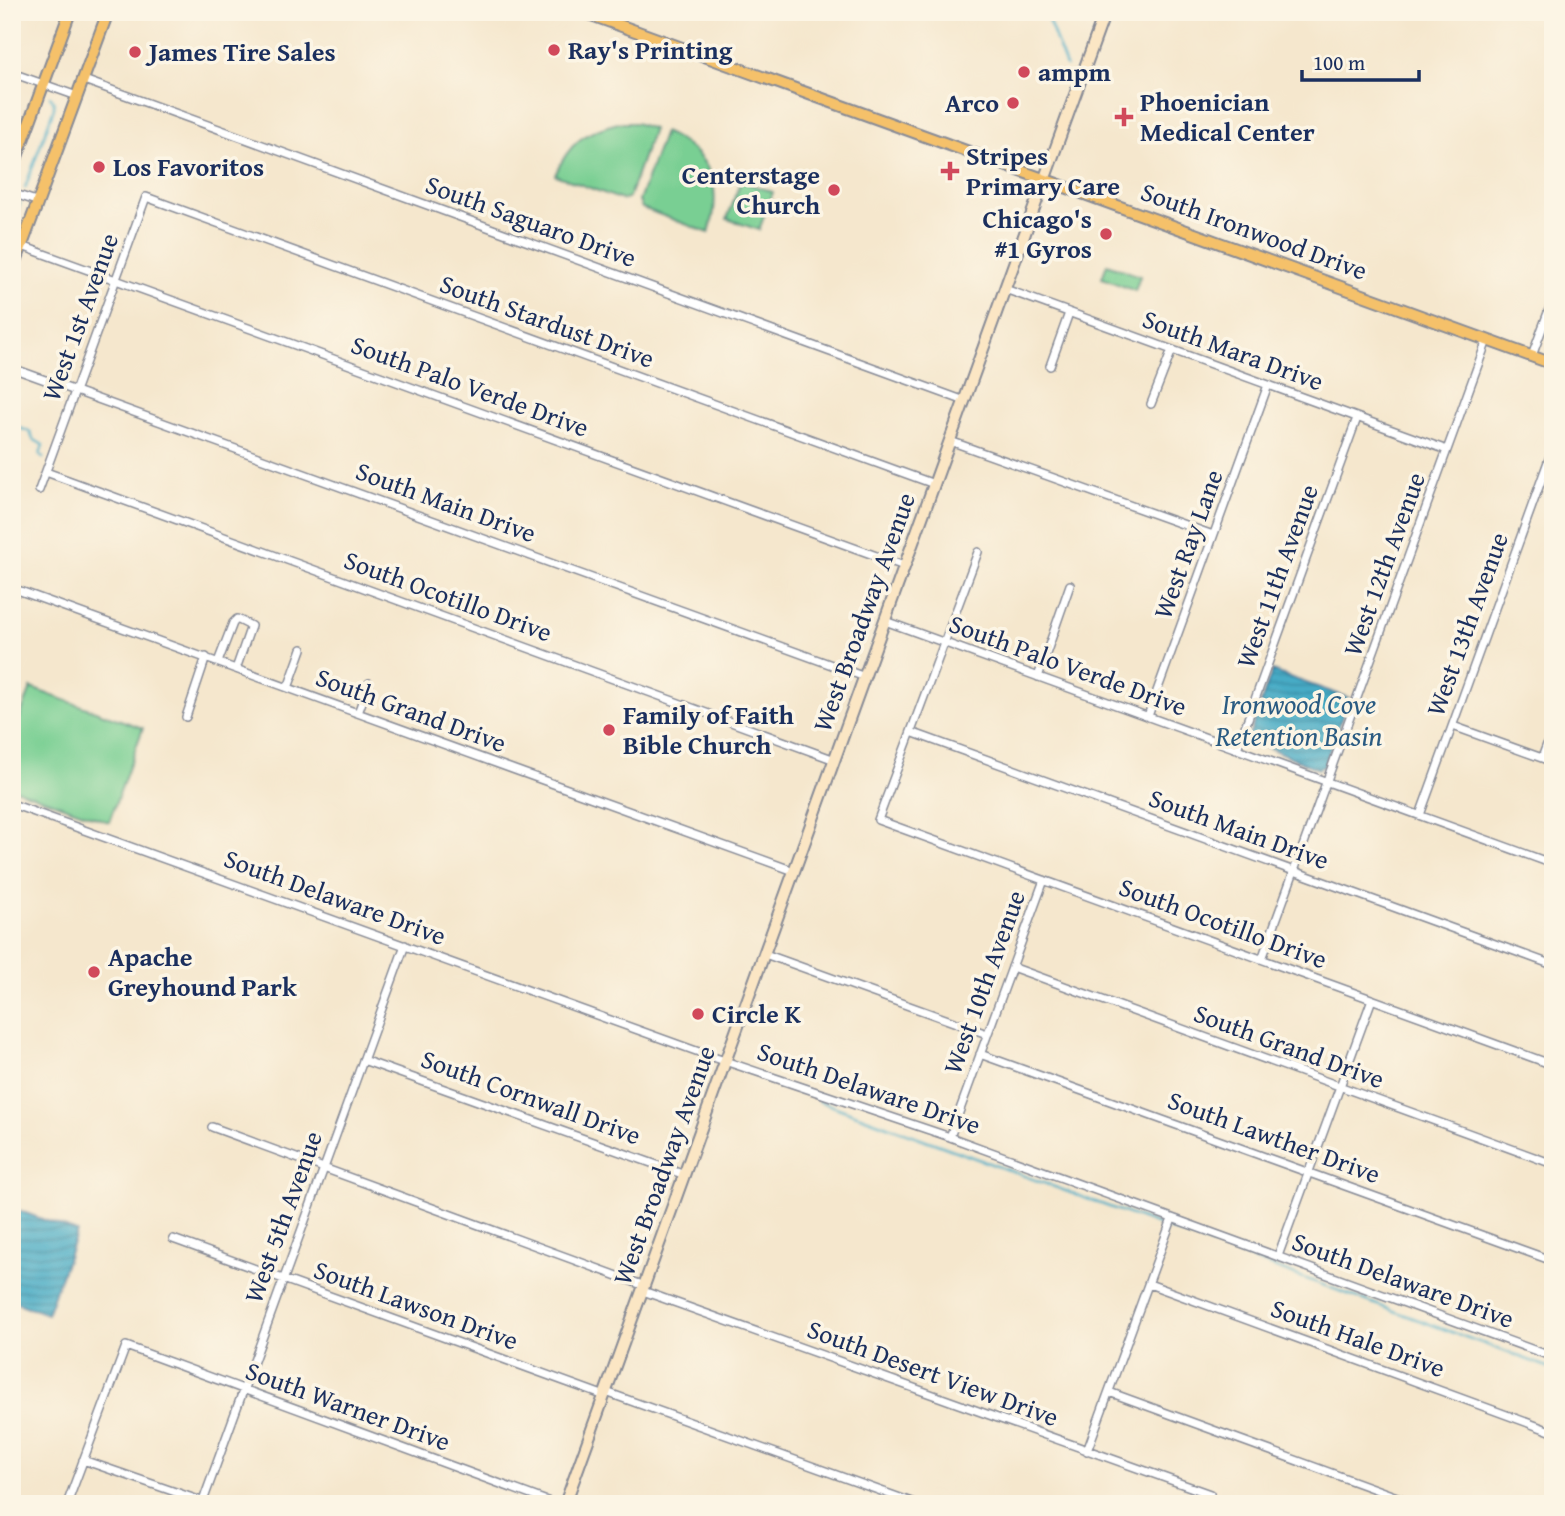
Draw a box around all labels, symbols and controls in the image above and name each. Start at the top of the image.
place label: Ray's Printing [568,30,733,69]
place label: James Tire Sales [145,32,336,71]
scale bar [1302,38,1420,82]
marker: Ray's Printing [546,42,562,58]
marker: James Tire Sales [127,44,143,60]
text: 100 m [1313,47,1365,78]
place label: ampm [1038,52,1111,91]
marker: ampm [1016,64,1032,80]
place label: Phoenician Medical Center [1140,82,1315,151]
place label: Arco [945,83,999,122]
marker: Arco [1005,95,1021,111]
marker: Phoenician Medical Center [1114,107,1134,127]
place label: Stripes Primary Care [966,136,1120,205]
place label: Los Favoritos [113,147,264,186]
place label: Centerstage Church [682,155,821,224]
marker: Los Favoritos [91,159,107,175]
marker: Stripes Primary Care [940,161,960,181]
street label: South Saguaro Drive [420,164,642,277]
street label: South Ironwood Drive [1136,171,1373,290]
marker: Centerstage Church [826,182,842,198]
place label: Chicago's #1 Gyros [983,199,1092,268]
marker: Chicago's #1 Gyros [1098,226,1114,242]
street label: West 1st Avenue [31,227,128,406]
street label: South Stardust Drive [434,264,660,377]
street label: South Mara Drive [1137,299,1329,400]
street label: South Palo Verde Drive [346,324,594,447]
street label: South Main Drive [351,451,542,552]
street label: West Ray Lane [1142,464,1233,624]
street label: West 12th Avenue [1332,467,1435,661]
street label: West 11th Avenue [1225,479,1328,673]
street label: West Broadway Avenue [802,487,925,737]
street label: West 13th Avenue [1415,527,1518,721]
street label: South Ocotillo Drive [339,540,558,651]
street label: South Palo Verde Drive [944,603,1192,726]
street label: South Grand Drive [310,657,512,762]
water label: Ironwood Cove Retention Basin [1215,683,1382,756]
place label: Family of Faith Bible Church [623,695,795,764]
marker: Family of Faith Bible Church [601,722,617,738]
street label: South Main Drive [1144,778,1335,879]
street label: South Delaware Drive [219,838,452,955]
street label: South Ocotillo Drive [1114,867,1333,978]
street label: West 10th Avenue [932,885,1035,1079]
place label: Apache Greyhound Park [108,937,297,1006]
marker: Apache Greyhound Park [86,964,102,980]
street label: South Grand Drive [1188,993,1390,1098]
place label: Circle K [712,994,801,1033]
marker: Circle K [690,1006,706,1022]
street label: South Delaware Drive [752,1031,986,1144]
street label: South Cornwall Drive [416,1039,646,1154]
street label: West Broadway Avenue [602,1040,725,1290]
street label: South Lawther Drive [1163,1080,1386,1193]
street label: West 5th Avenue [233,1125,332,1308]
street label: South Delaware Drive [1287,1221,1520,1338]
street label: South Lawson Drive [309,1249,524,1360]
street label: South Hale Drive [1266,1288,1451,1387]
street label: South Desert View Drive [802,1309,1064,1436]
street label: South Warner Drive [240,1350,456,1461]

